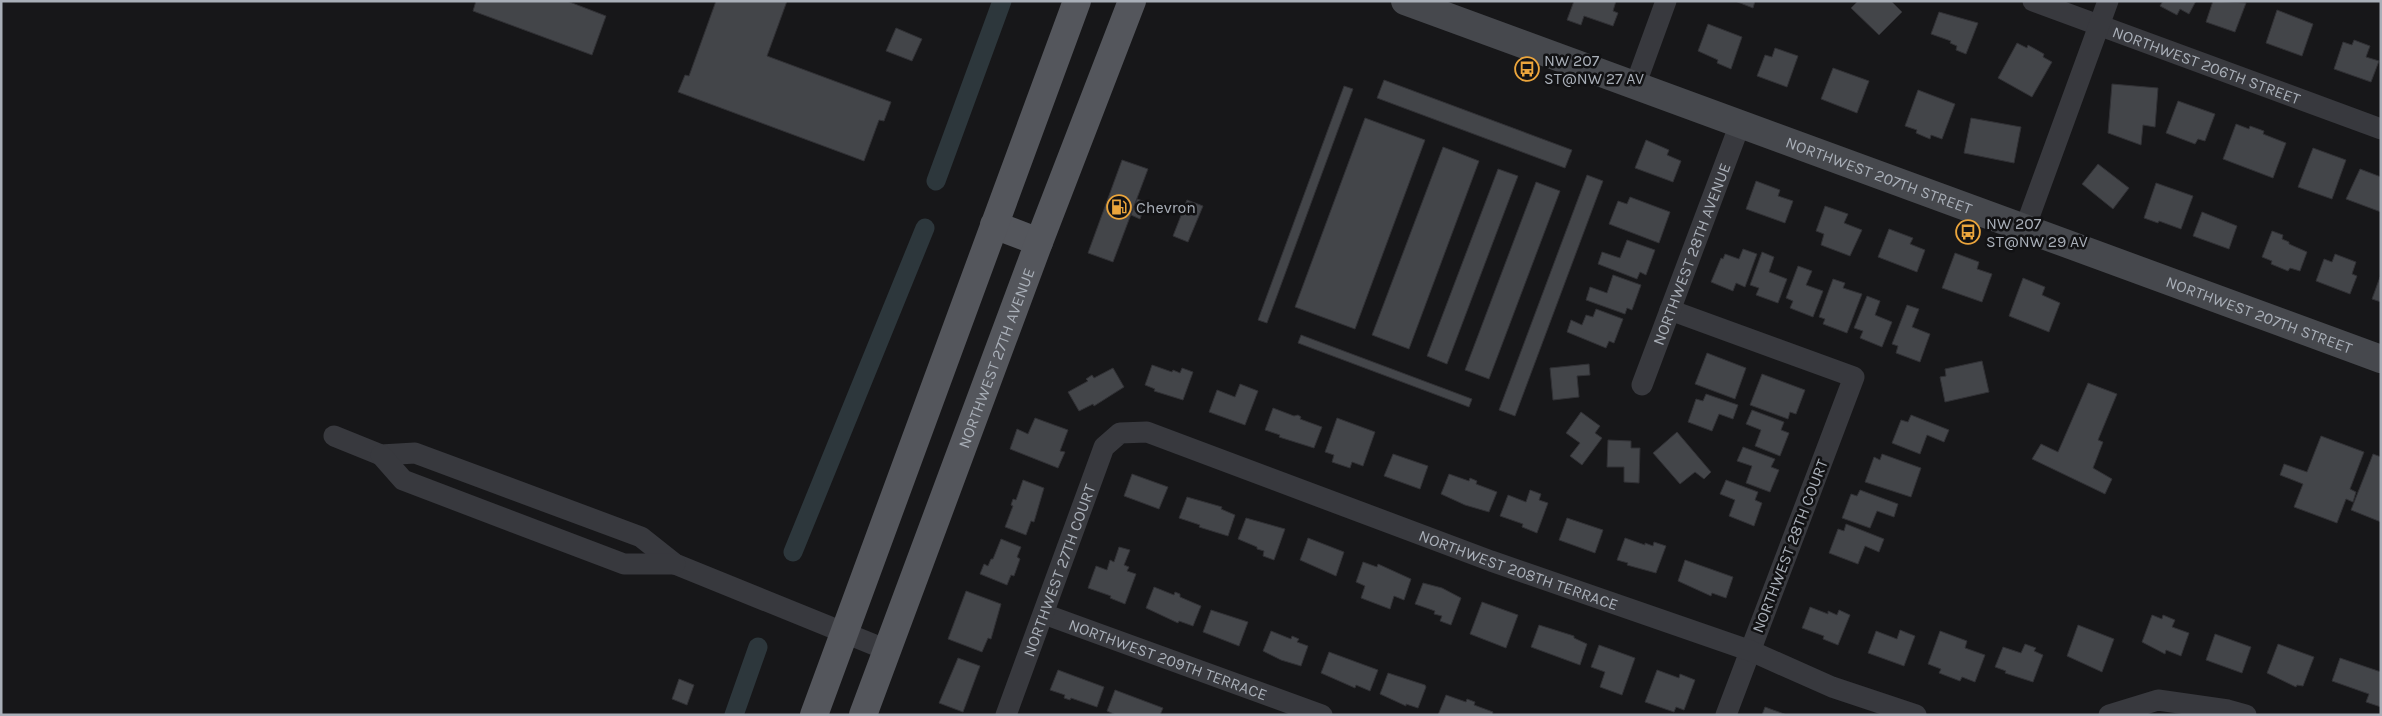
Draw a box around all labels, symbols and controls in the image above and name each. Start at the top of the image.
street label: NORTHWEST 206TH STREET [2110,22,2303,108]
place label: NW 207 ST@NW 27 AV [1544,51,1644,88]
bus stop icon: NW 207 ST@NW 27 AV [1514,56,1540,82]
street label: NORTHWEST 207TH STREET [1783,132,1975,218]
street label: NORTHWEST 28TH AVENUE [1648,160,1734,348]
fuel station icon: Chevron [1106,194,1132,220]
place label: Chevron [1136,198,1196,217]
place label: NW 207 ST@NW 29 AV [1986,214,2088,251]
bus stop icon: NW 207 ST@NW 29 AV [1955,219,1981,245]
street label: NORTHWEST 27TH AVENUE [954,265,1038,451]
street label: NORTHWEST 207TH STREET [2164,272,2355,357]
street label: NORTHWEST 28TH COURT [1748,456,1832,636]
street label: NORTHWEST 27TH COURT [1019,481,1099,659]
street label: NORTHWEST 208TH TERRACE [1416,525,1621,614]
street label: NORTHWEST 209TH TERRACE [1066,614,1270,704]

